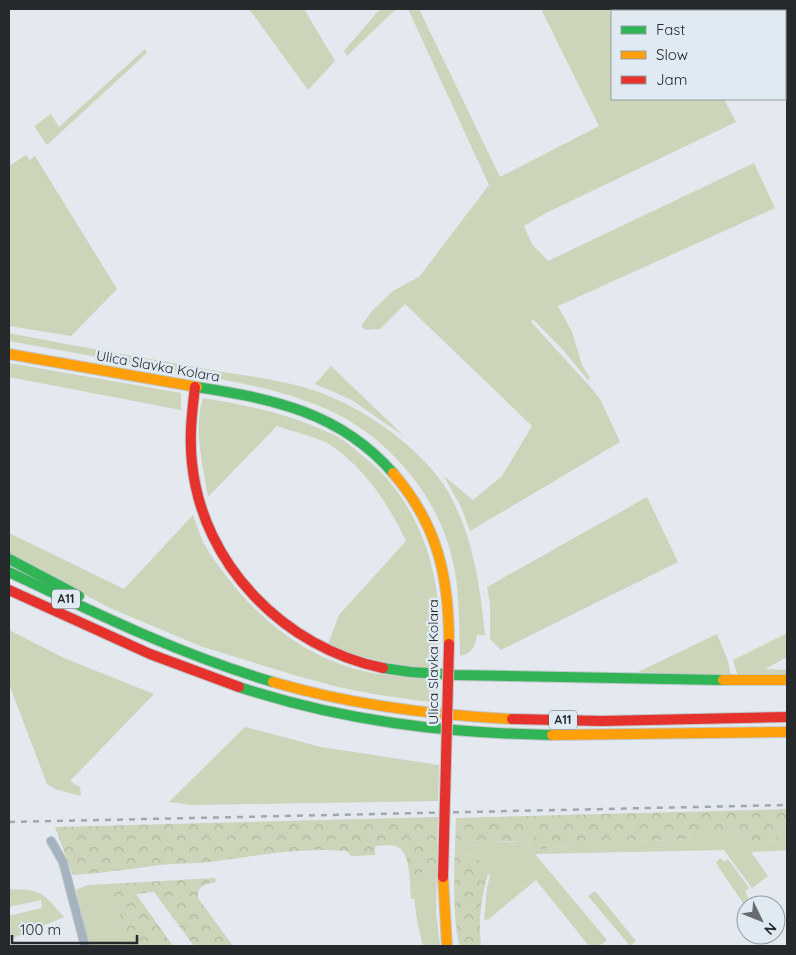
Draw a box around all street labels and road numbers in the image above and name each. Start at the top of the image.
street label: Ulica Slavka Kolara [95,346,221,386]
road number: A11 [52,590,80,608]
street label: Ulica Slavka Kolara [424,599,442,725]
road number: A11 [549,710,577,730]

